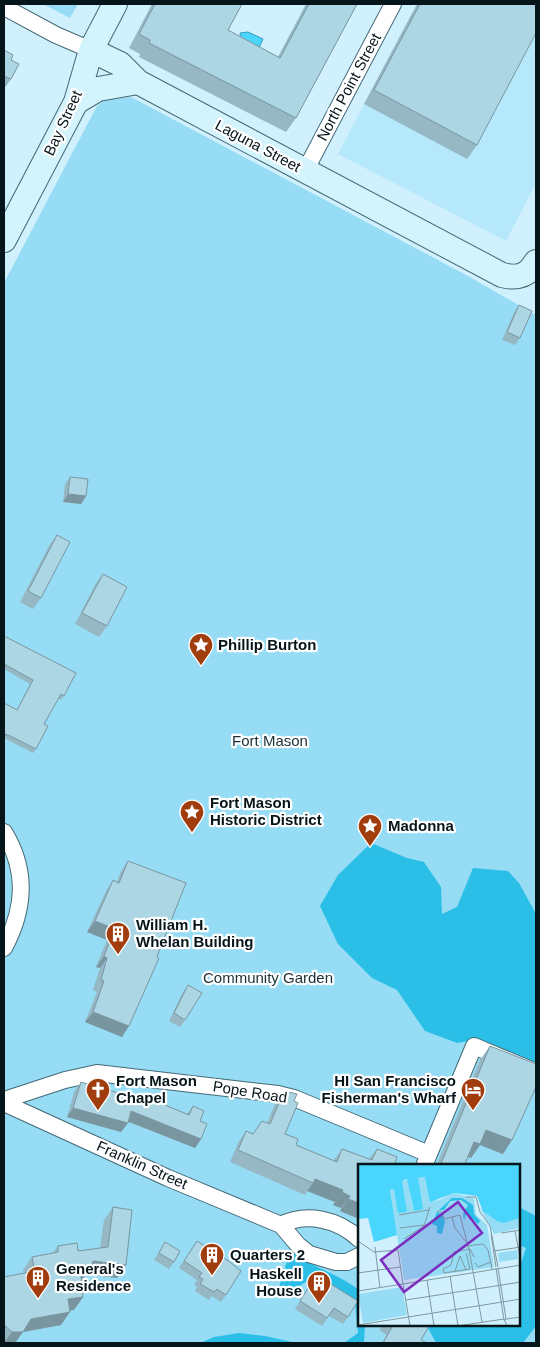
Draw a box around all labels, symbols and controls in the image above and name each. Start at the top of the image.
street label: North Point Street [313,29,384,143]
street label: Bay Street [40,87,85,158]
street label: Laguna Street [213,116,305,176]
place icon: Phillip Burton [188,632,214,666]
place label: Phillip Burton [218,636,316,653]
park label: Fort Mason [232,732,308,749]
place label: Fort Mason Historic District [210,794,322,828]
place icon: Fort Mason Historic District [179,799,205,833]
place icon: Madonna [357,813,383,847]
place label: Madonna [388,817,454,834]
place label: William H. Whelan Building [136,916,254,950]
building icon: William H. Whelan Building [105,921,131,955]
park label: Community Garden [203,969,333,986]
place label: Fort Mason Chapel [116,1072,197,1106]
place label: HI San Francisco Fisherman's Wharf [322,1072,457,1106]
church icon: Fort Mason Chapel [85,1077,111,1111]
street label: Pope Road [212,1077,288,1106]
hotel icon: HI San Francisco Fisherman's Wharf [460,1077,486,1111]
street label: Franklin Street [94,1137,191,1192]
inset map [358,1164,520,1327]
building icon: Quarters 2 [199,1242,225,1276]
place label: Quarters 2 [230,1246,305,1263]
place label: General's Residence [56,1260,131,1294]
building icon: General's Residence [25,1265,51,1299]
place label: Haskell House [249,1265,302,1299]
building icon: Haskell House [306,1270,332,1304]

